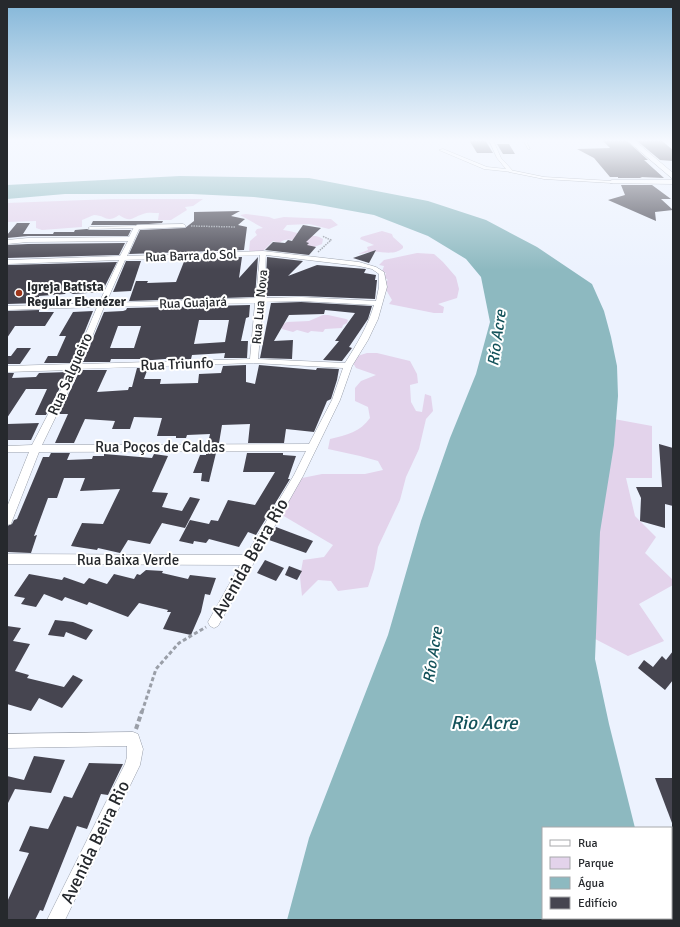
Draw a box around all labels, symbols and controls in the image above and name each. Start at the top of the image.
street label: Rua Barra do Sol [145,246,237,266]
street label: Rua Lua Nova [249,269,271,345]
place label: Igreja Batista Regular Ebenézer [27,279,127,310]
marker: Igreja Batista Regular Ebenézer [14,288,24,298]
street label: Rua Guajará [159,294,227,312]
water label: Río Acre [483,308,511,368]
street label: Rua Salgueiro [44,330,96,418]
street label: Rua Triunfo [140,354,214,374]
street label: Rua Poços de Caldas [95,438,225,456]
street label: Avenida Beira Rio [207,494,293,622]
street label: Rua Baixa Verde [77,551,179,569]
water label: Río Acre [419,625,447,685]
water label: Rio Acre [450,711,519,735]
street label: Avenida Beira Rio [56,777,134,907]
legend [542,827,672,919]
text: Rua [578,836,598,851]
text: Parque [578,856,614,871]
text: Água [578,876,604,891]
text: Edifício [578,896,617,911]

